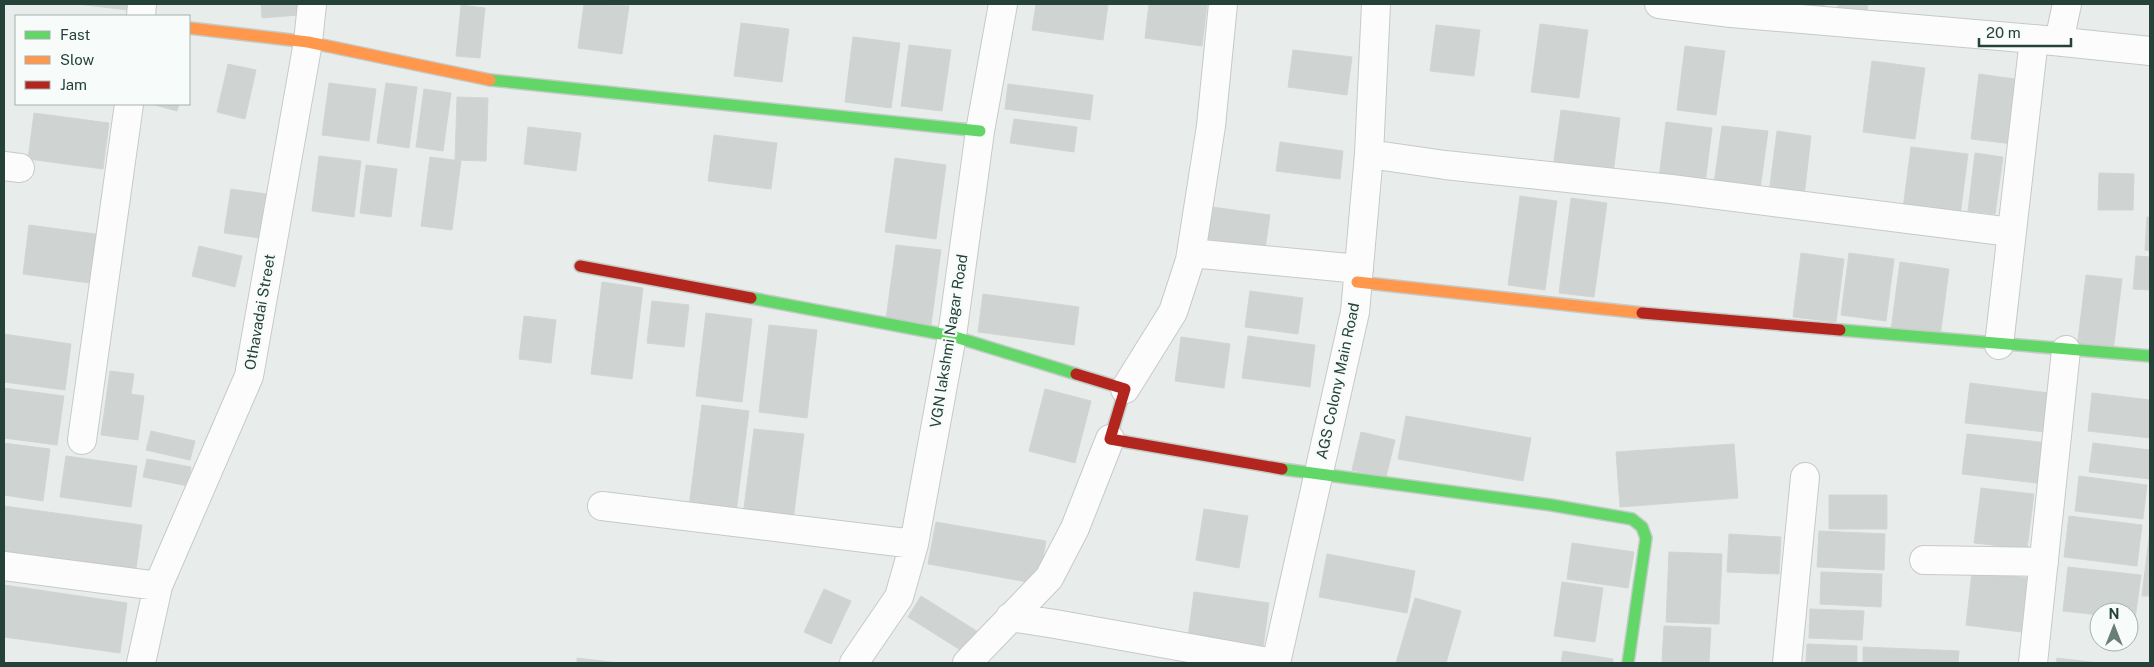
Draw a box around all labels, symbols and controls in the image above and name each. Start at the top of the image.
legend [15,15,190,105]
scale bar [1979,15,2072,47]
text: 20 m [1986,24,2021,41]
text: Fast [60,26,90,43]
text: Slow [60,51,95,68]
text: Jam [60,76,87,93]
street label: Othavadai Street [241,252,278,371]
street label: VGN lakshmi Nagar Road [926,253,971,429]
street label: AGS Colony Main Road [1313,301,1362,461]
north arrow [2089,602,2139,652]
text: N [2109,606,2119,622]

